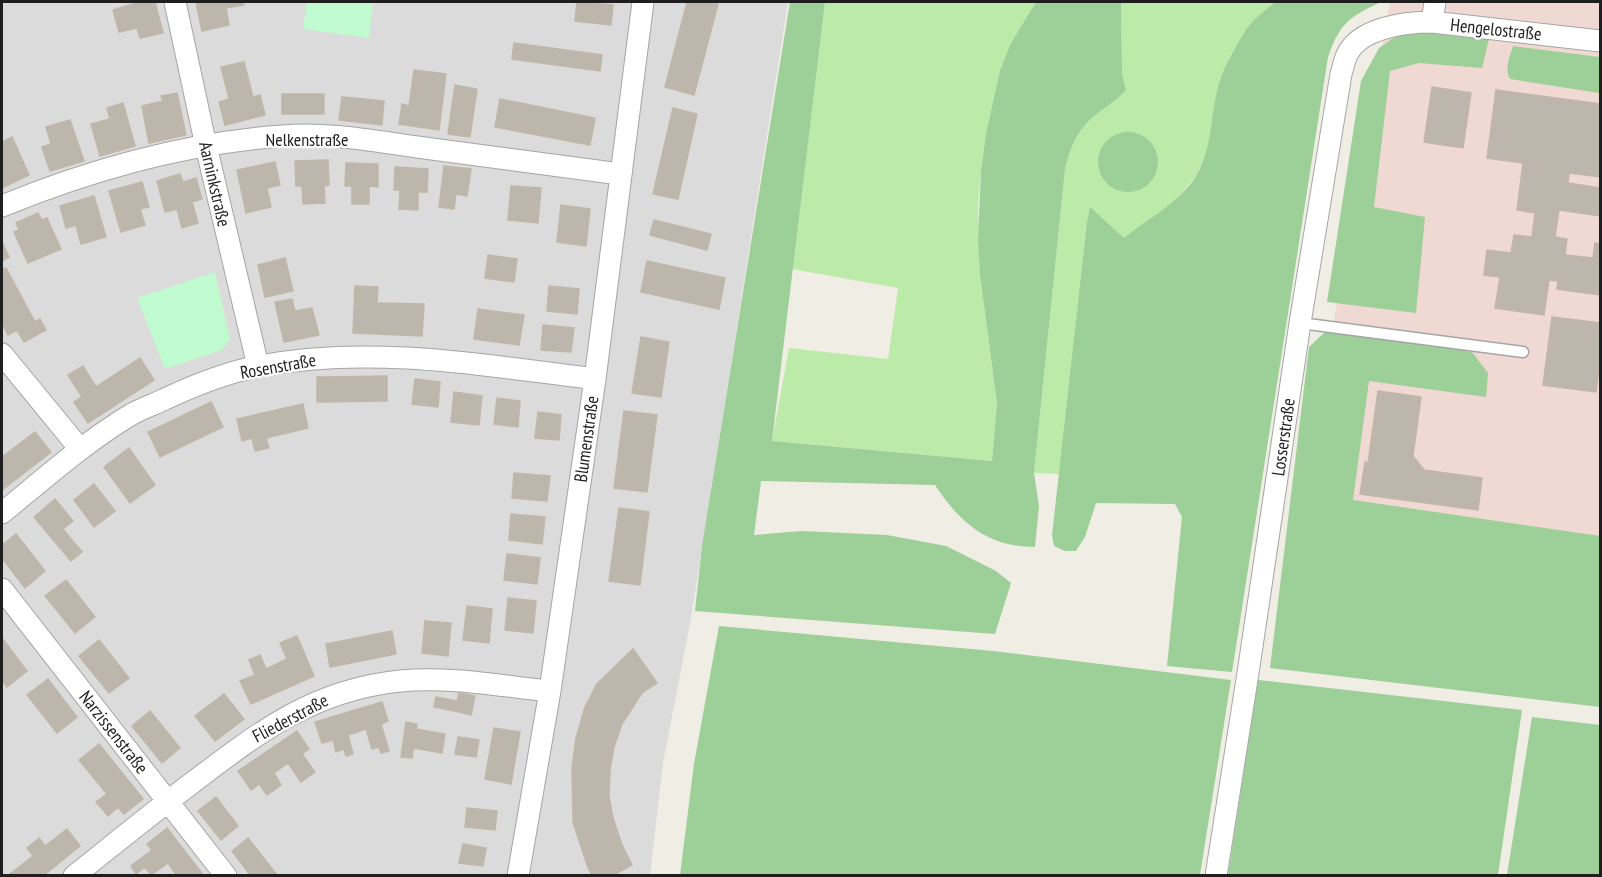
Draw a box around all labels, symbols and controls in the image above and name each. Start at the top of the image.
street label: Hengelostraße [1449,13,1543,45]
street label: Nelkenstraße [266,128,348,151]
street label: Aarninkstraße [194,139,236,229]
street label: Rosenstraße [238,348,318,384]
street label: Blumenstraße [569,394,603,484]
street label: Losserstraße [1266,397,1300,477]
street label: Narzissenstraße [74,686,154,778]
street label: Fliederstraße [248,688,332,748]

